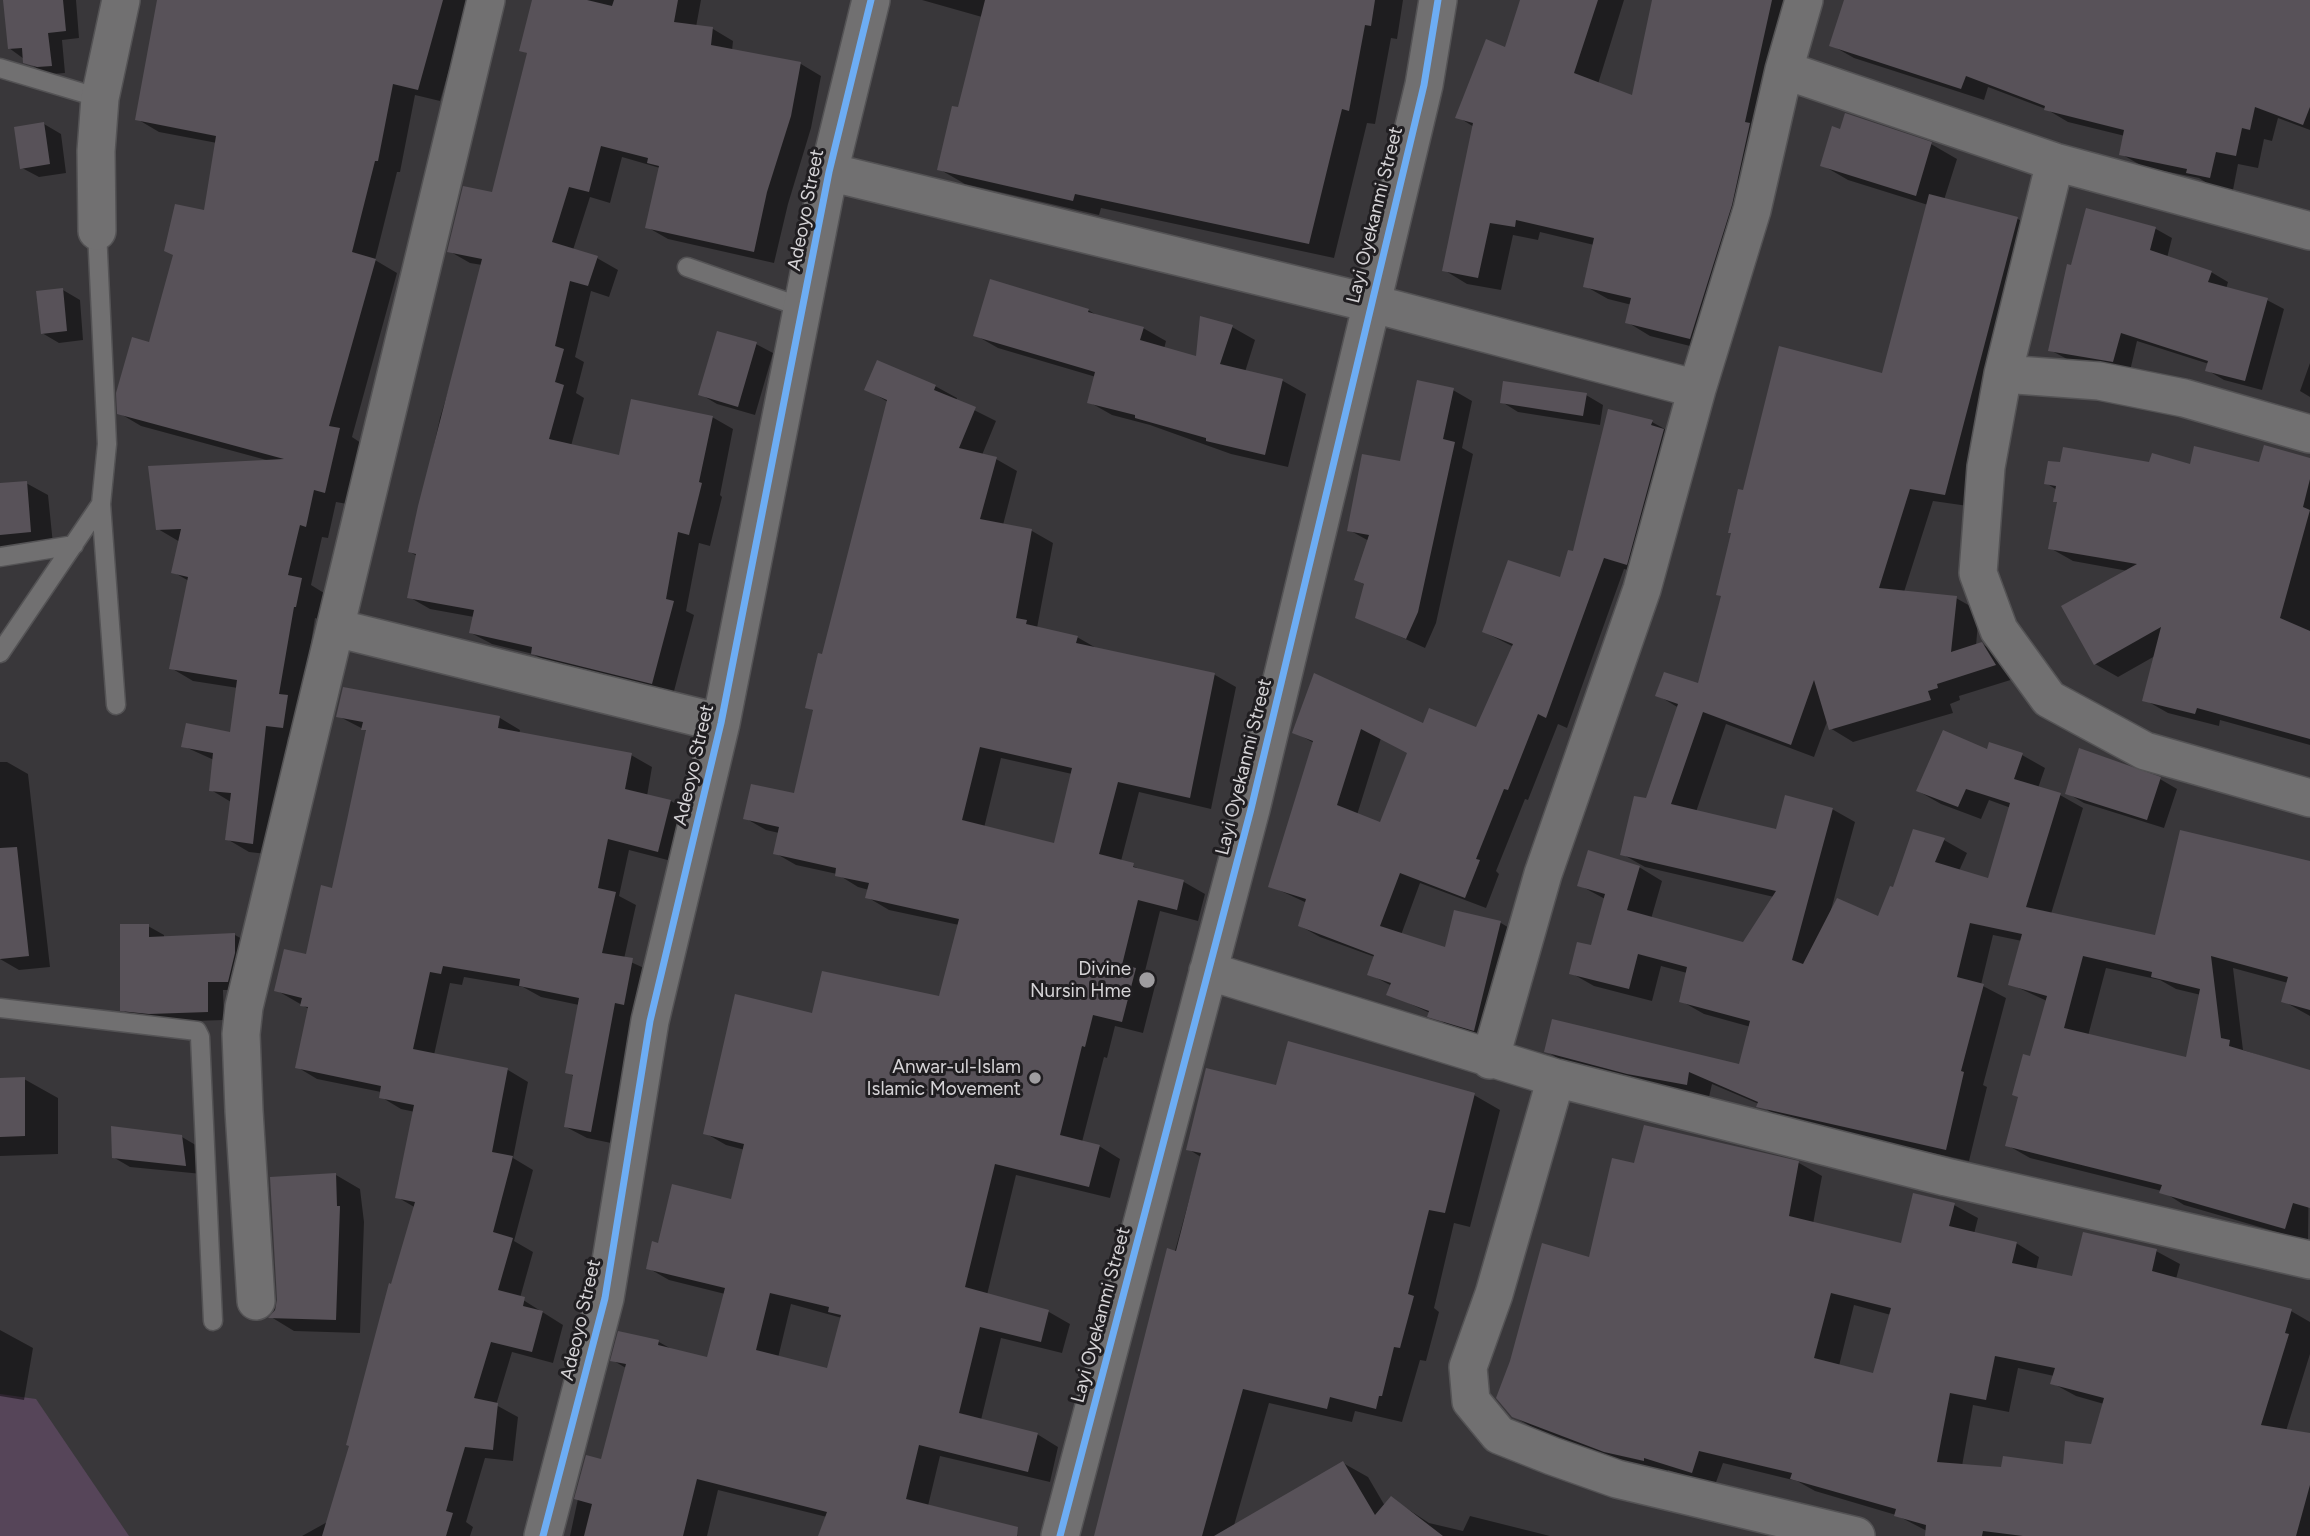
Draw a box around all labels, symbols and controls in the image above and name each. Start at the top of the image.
street label: Layi Oyekanmi Street [1342,124,1408,306]
street label: Adeoyo Street [783,147,829,273]
street label: Layi Oyekanmi Street [1211,676,1277,858]
street label: Adeoyo Street [669,702,719,828]
place label: Divine Nursin Hme [1030,958,1131,1002]
marker: Divine Nursin Hme [1137,970,1157,990]
place label: Anwar-ul-Islam Islamic Movement [866,1056,1021,1100]
marker: Anwar-ul-Islam Islamic Movement [1027,1070,1043,1086]
street label: Layi Oyekanmi Street [1067,1225,1135,1405]
street label: Adeoyo Street [556,1257,606,1383]

